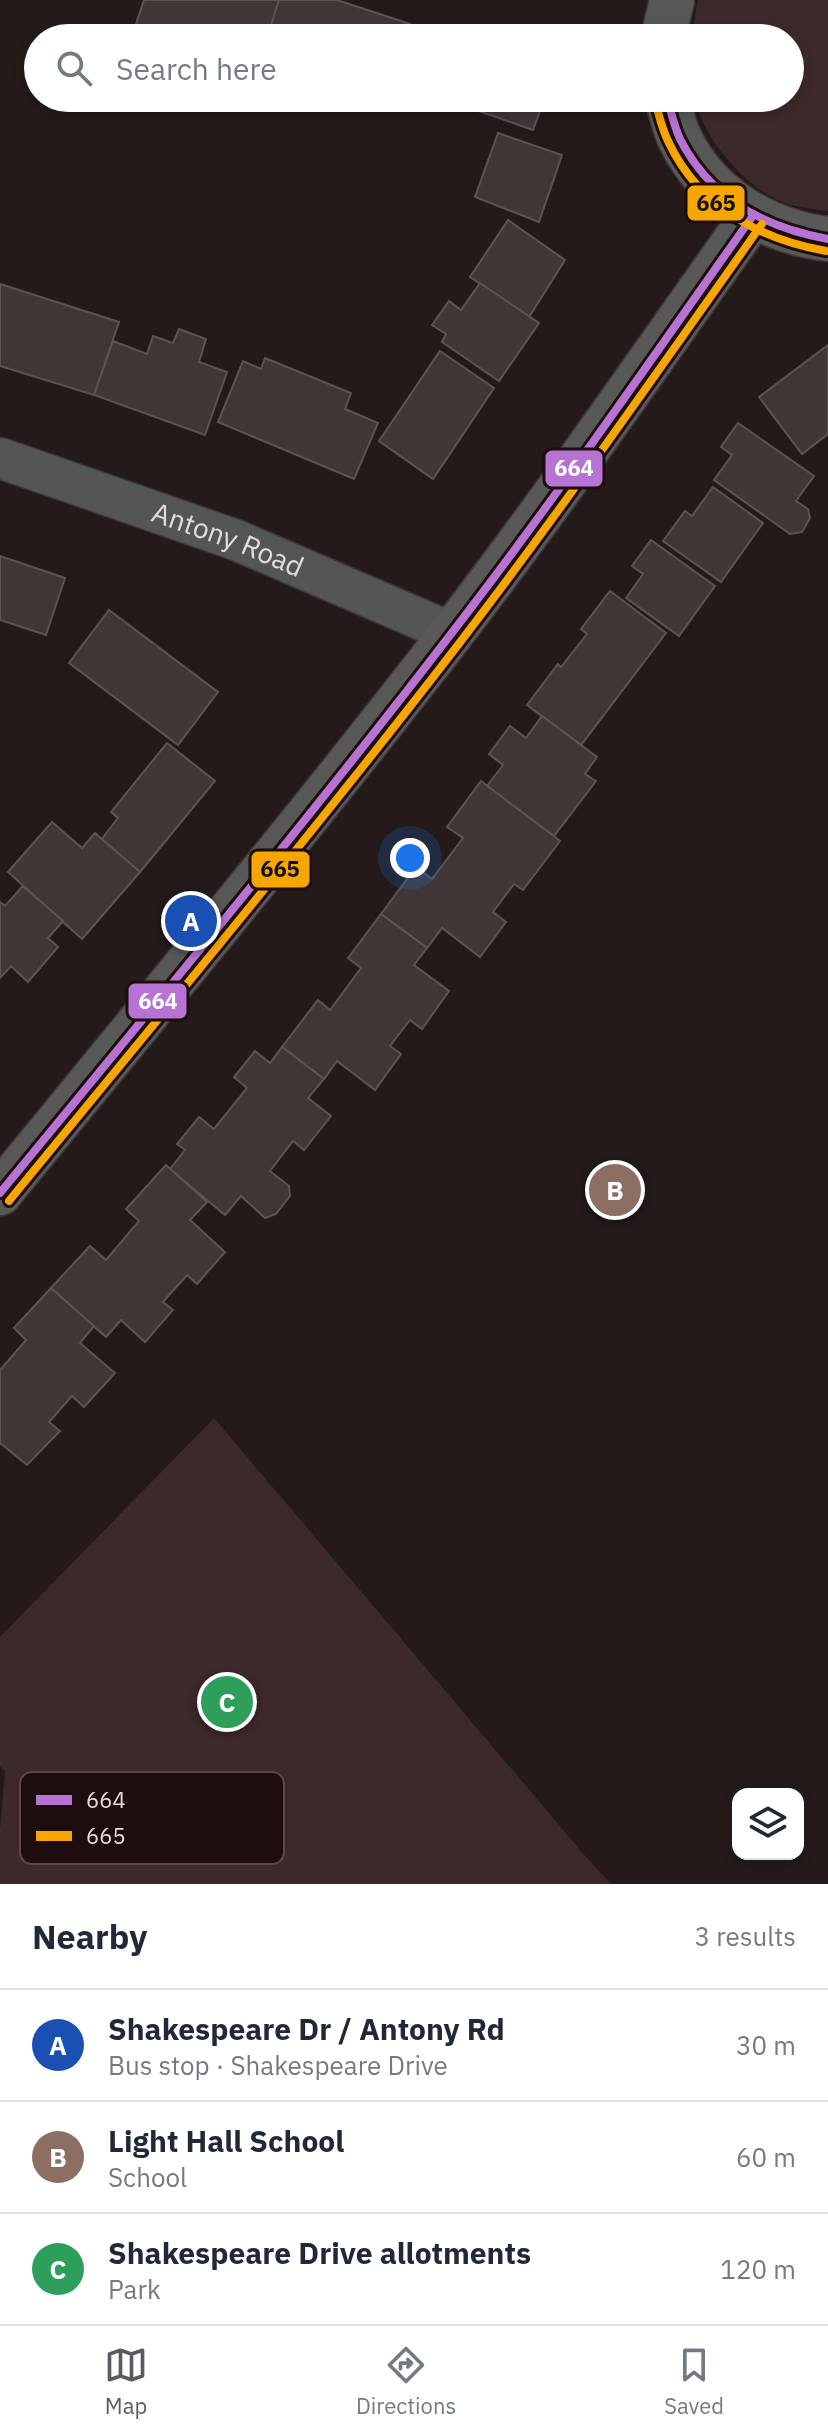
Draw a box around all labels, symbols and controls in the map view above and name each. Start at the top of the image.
search box [24,24,804,112]
icon: search [52,46,96,90]
text: Search here [116,49,277,88]
line badge: 665 [686,184,746,222]
text: 665 [696,188,736,217]
line badge: 664 [544,449,604,488]
text: 664 [554,453,594,482]
street label: Antony Road [147,493,310,585]
your location [390,838,430,878]
line badge: 665 [250,850,311,889]
text: 665 [260,854,300,883]
pin: A [165,891,217,951]
line badge: 664 [127,982,188,1020]
text: 664 [138,986,178,1015]
pin: B [589,1160,641,1220]
pin: C [201,1672,253,1732]
legend [20,1772,284,1864]
text: 664 [86,1785,126,1814]
map controls [732,1788,804,1860]
button: layers [732,1788,804,1860]
text: 665 [86,1821,126,1850]
text: Nearby [32,1914,147,1958]
text: 3 results [694,1919,796,1953]
text: Shakespeare Dr / Antony Rd [108,2009,505,2048]
text: A [49,2028,67,2062]
text: 30 m [736,2028,796,2062]
text: Bus stop · Shakespeare Drive [108,2048,448,2082]
text: Light Hall School [108,2121,344,2160]
text: B [49,2140,67,2174]
text: 60 m [736,2140,796,2174]
text: School [108,2160,187,2194]
text: Shakespeare Drive allotments [108,2233,531,2272]
text: C [50,2252,66,2286]
text: 120 m [720,2252,796,2286]
text: Park [108,2272,161,2306]
tab: Map [104,2343,148,2420]
tab: Directions [356,2343,456,2420]
tab: Saved [664,2343,724,2420]

